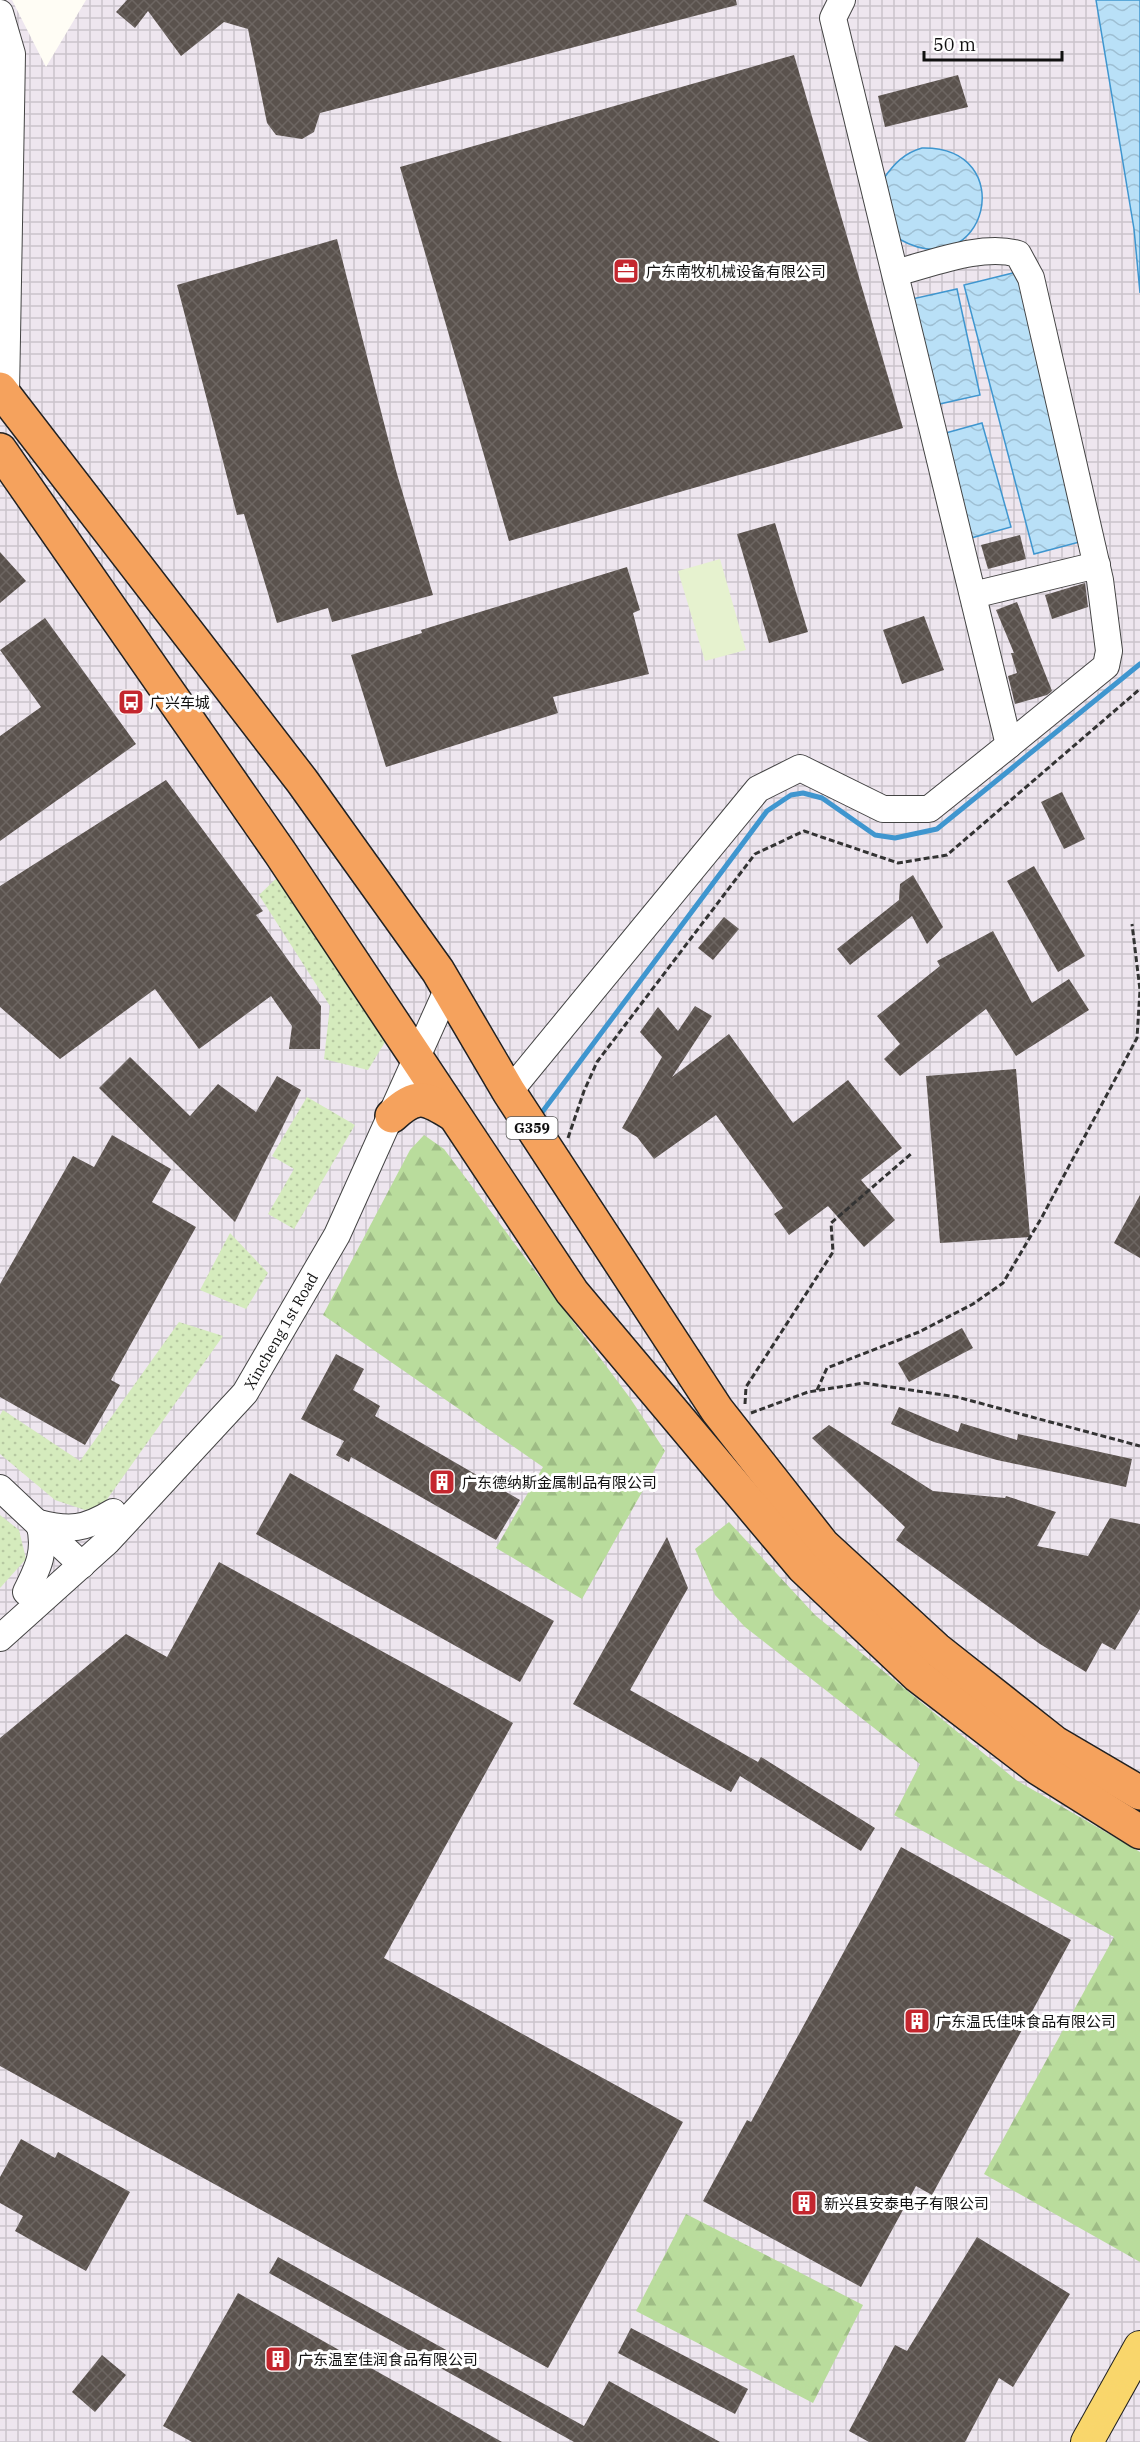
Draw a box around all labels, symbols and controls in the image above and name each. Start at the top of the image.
scale bar [924,24,1062,62]
text: 50 m [933,33,976,56]
office icon: 广东南牧机械设备有限公司 [611,256,641,286]
place label: 广东南牧机械设备有限公司 [646,262,826,281]
bus stop icon: 广兴车城 [116,687,146,717]
place label: 广兴车城 [150,693,210,712]
road number: G359 [506,1117,558,1139]
street label: Xincheng 1st Road [240,1269,322,1393]
building icon: 广东德纳斯金属制品有限公司 [427,1467,457,1497]
place label: 广东德纳斯金属制品有限公司 [462,1473,657,1492]
building icon: 广东温氏佳味食品有限公司 [902,2006,932,2036]
place label: 广东温氏佳味食品有限公司 [936,2012,1116,2031]
building icon: 新兴县安泰电子有限公司 [789,2188,819,2218]
place label: 新兴县安泰电子有限公司 [824,2194,989,2213]
building icon: 广东温室佳润食品有限公司 [263,2344,293,2374]
place label: 广东温室佳润食品有限公司 [298,2350,478,2369]

